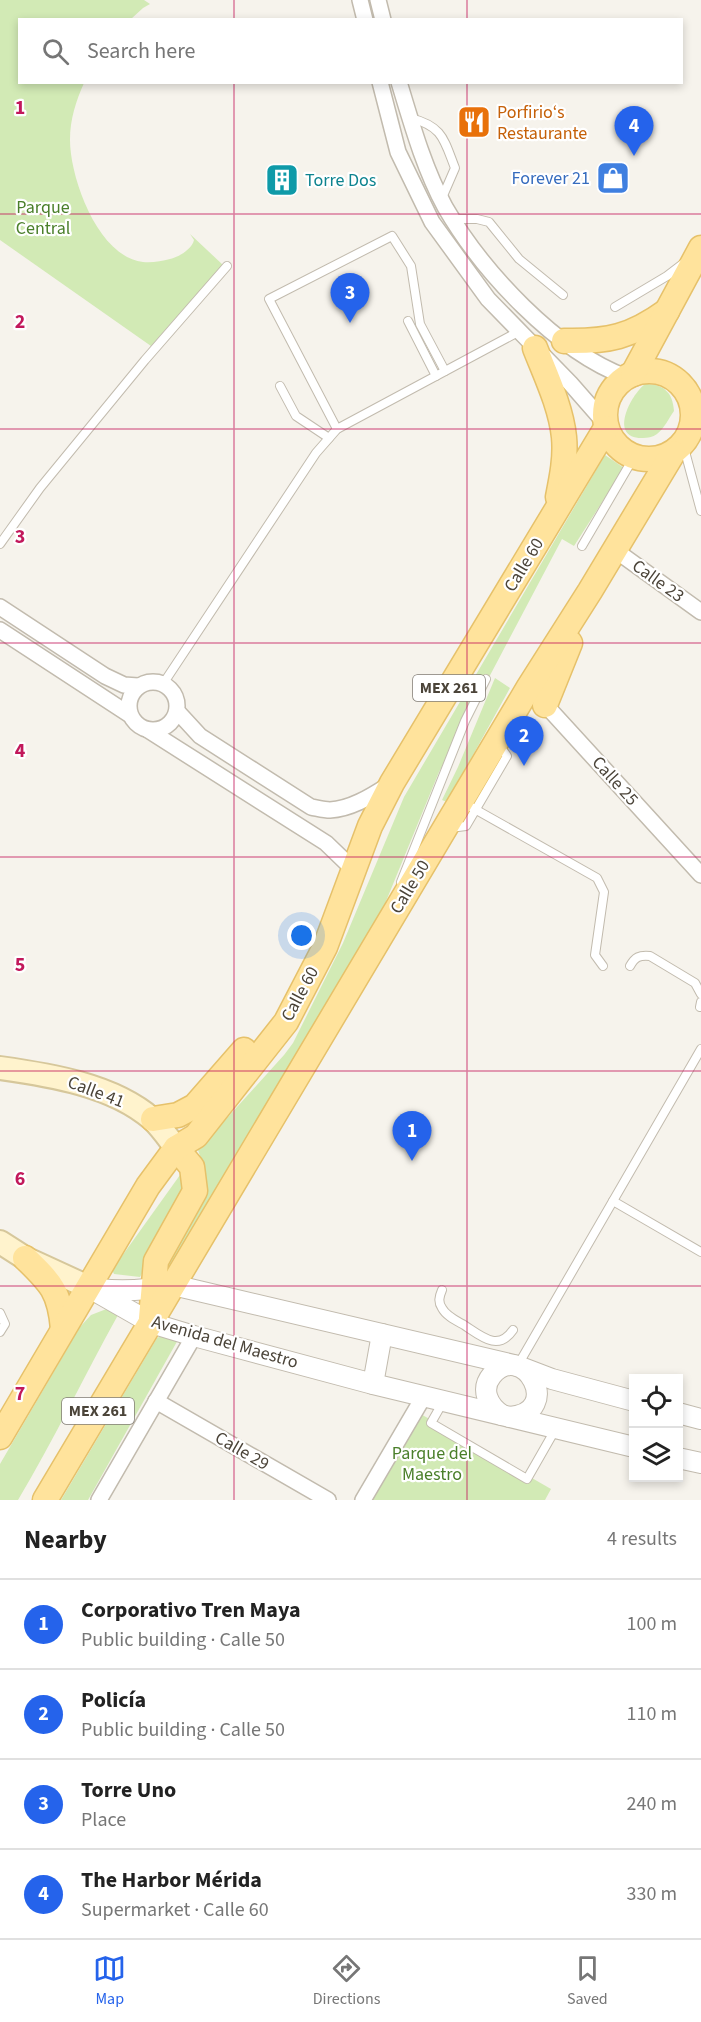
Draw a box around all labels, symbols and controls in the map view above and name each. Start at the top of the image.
search box [18,18,683,84]
icon: search [39,35,72,68]
text: Search here [87,35,195,67]
text: 1 [15,94,25,122]
place label: Porfirio‘s Restaurante [497,100,587,146]
restaurant icon: Porfirio‘s Restaurante [456,104,492,140]
pin: 4 [614,106,654,156]
shop icon: Forever 21 [595,160,631,196]
building icon: Torre Dos [264,162,300,198]
place label: Forever 21 [512,166,590,191]
place label: Torre Dos [305,168,376,193]
park label: Parque Central [16,195,70,241]
pin: 3 [330,274,370,323]
text: 2 [15,308,25,336]
text: 3 [15,523,25,551]
street label: Calle 60 [498,533,550,597]
street label: Calle 23 [627,554,689,608]
road number: MEX 261 [413,675,485,701]
pin: 2 [504,716,544,766]
text: 4 [15,737,26,765]
street label: Calle 25 [586,751,644,811]
street label: Calle 50 [384,855,436,919]
your location [287,921,316,950]
text: 5 [15,951,25,979]
street label: Calle 60 [275,962,325,1026]
street label: Calle 41 [64,1070,128,1114]
pin: 1 [392,1112,432,1161]
text: 6 [15,1165,25,1193]
street label: Avenida del Maestro [149,1309,301,1375]
map controls [629,1374,683,1482]
button: locate [629,1374,683,1428]
text: 7 [15,1380,25,1408]
road number: MEX 261 [62,1398,134,1424]
street label: Calle 29 [210,1425,274,1477]
button: layers [629,1428,683,1482]
park label: Parque del Maestro [392,1441,472,1487]
text: Nearby [24,1521,107,1558]
text: 4 results [607,1525,677,1553]
text: Corporativo Tren Maya [81,1594,301,1626]
text: 1 [38,1610,49,1638]
text: 100 m [627,1610,677,1638]
text: Public building · Calle 50 [81,1626,285,1654]
text: Policía [81,1684,146,1716]
text: 2 [38,1700,49,1728]
text: 110 m [627,1700,677,1728]
text: Public building · Calle 50 [81,1716,285,1744]
text: Torre Uno [81,1774,176,1806]
text: 3 [38,1790,49,1818]
text: 240 m [627,1790,677,1818]
text: Place [81,1806,126,1834]
text: The Harbor Mérida [81,1864,262,1896]
text: 4 [38,1880,49,1908]
text: 330 m [627,1880,677,1908]
text: Supermarket · Calle 60 [81,1896,269,1924]
tab: Map [93,1952,126,2010]
tab: Directions [313,1952,380,2010]
tab: Saved [567,1952,608,2010]

